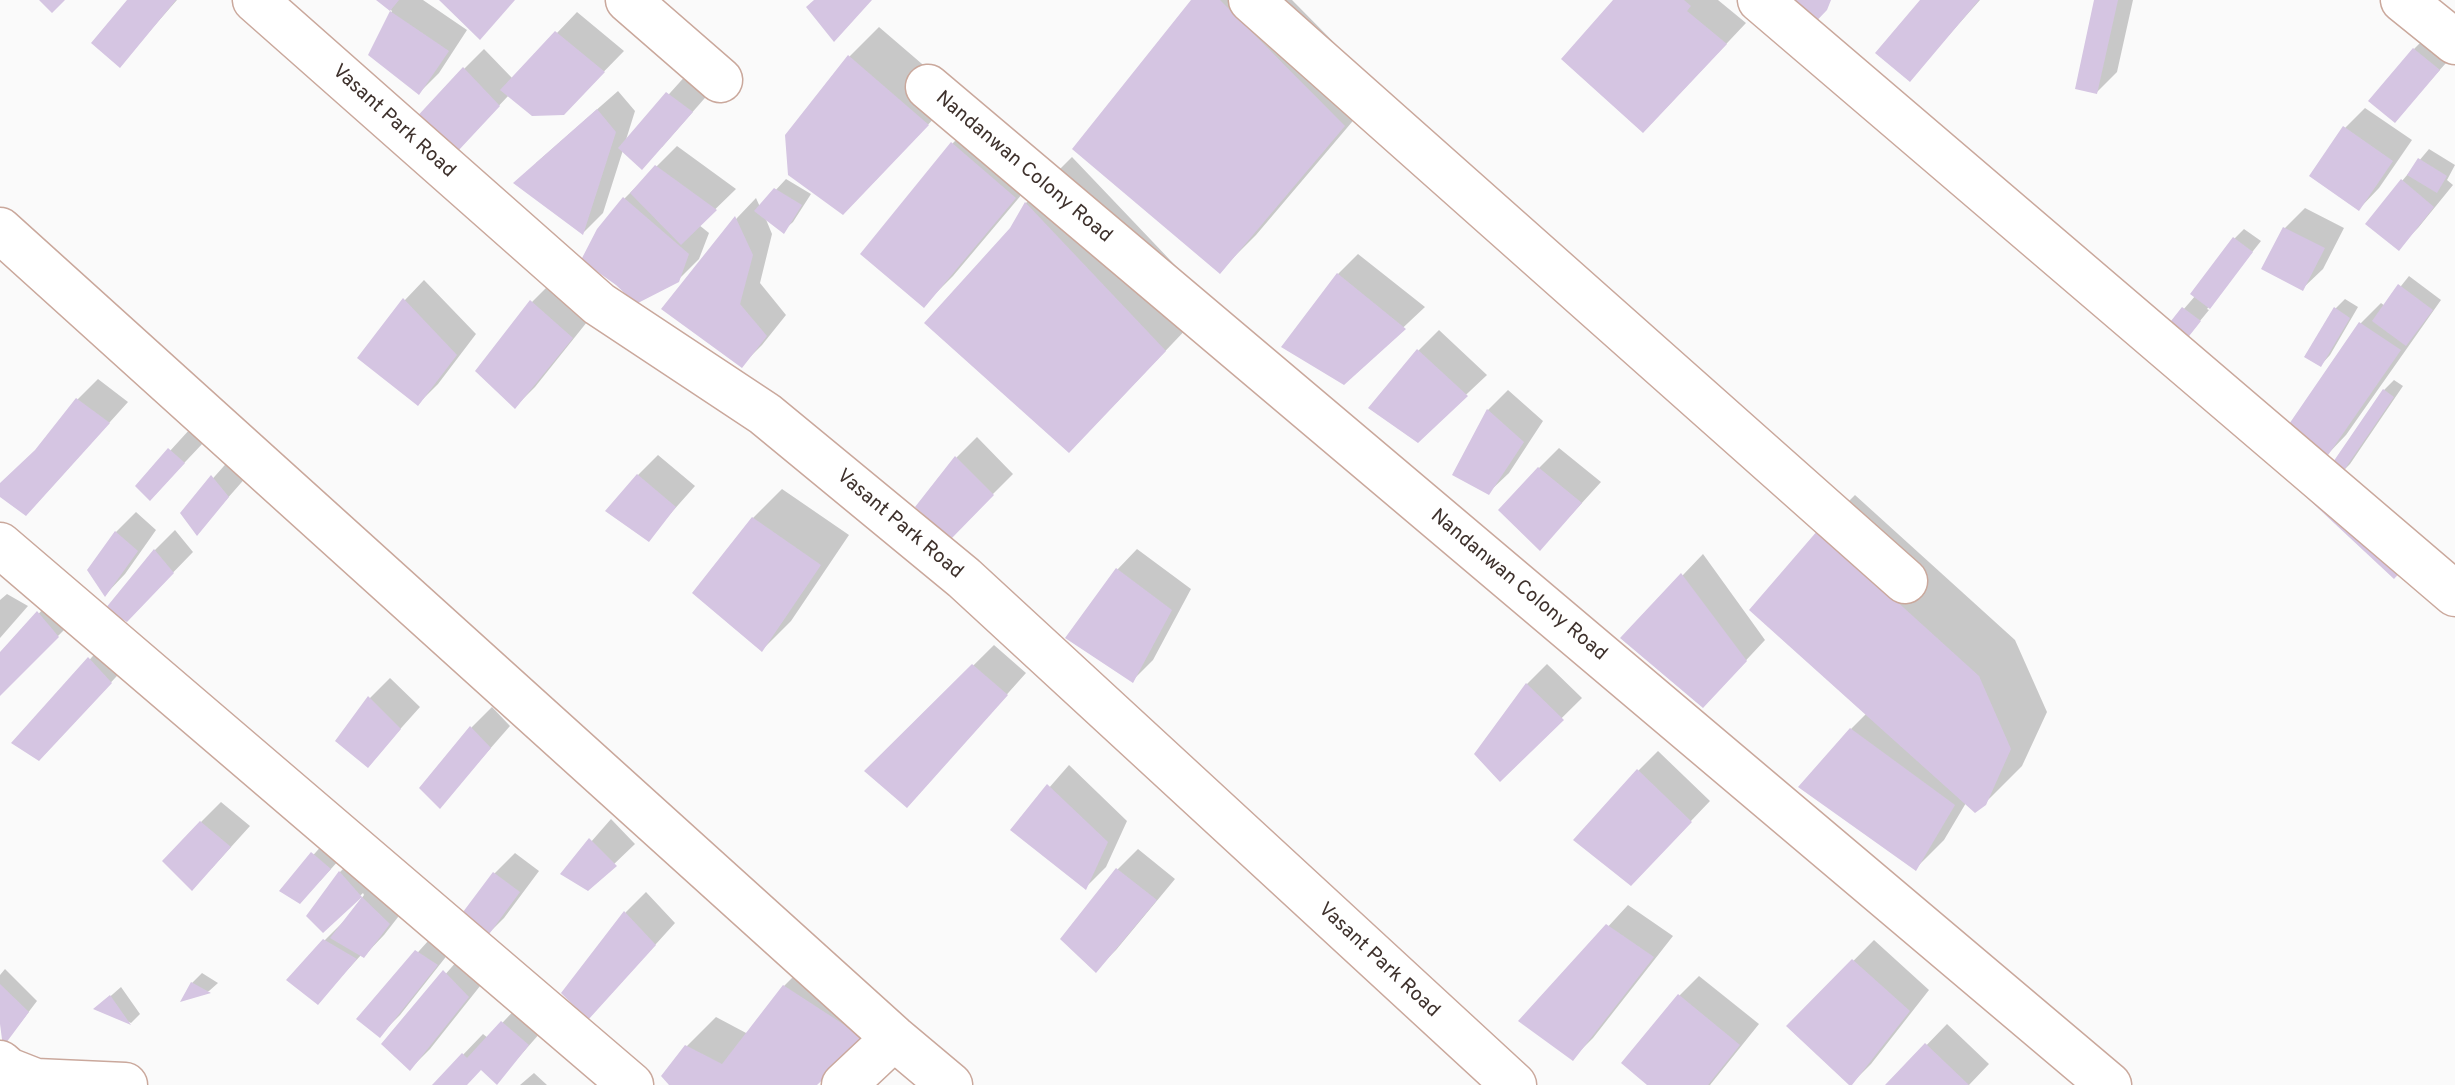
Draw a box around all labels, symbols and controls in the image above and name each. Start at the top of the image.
street label: Vasant Park Road [326,60,460,184]
street label: Nandanwan Colony Road [930,87,1116,249]
street label: Vasant Park Road [831,465,967,585]
street label: Nandanwan Colony Road [1425,505,1611,667]
street label: Vasant Park Road [1312,898,1444,1024]

